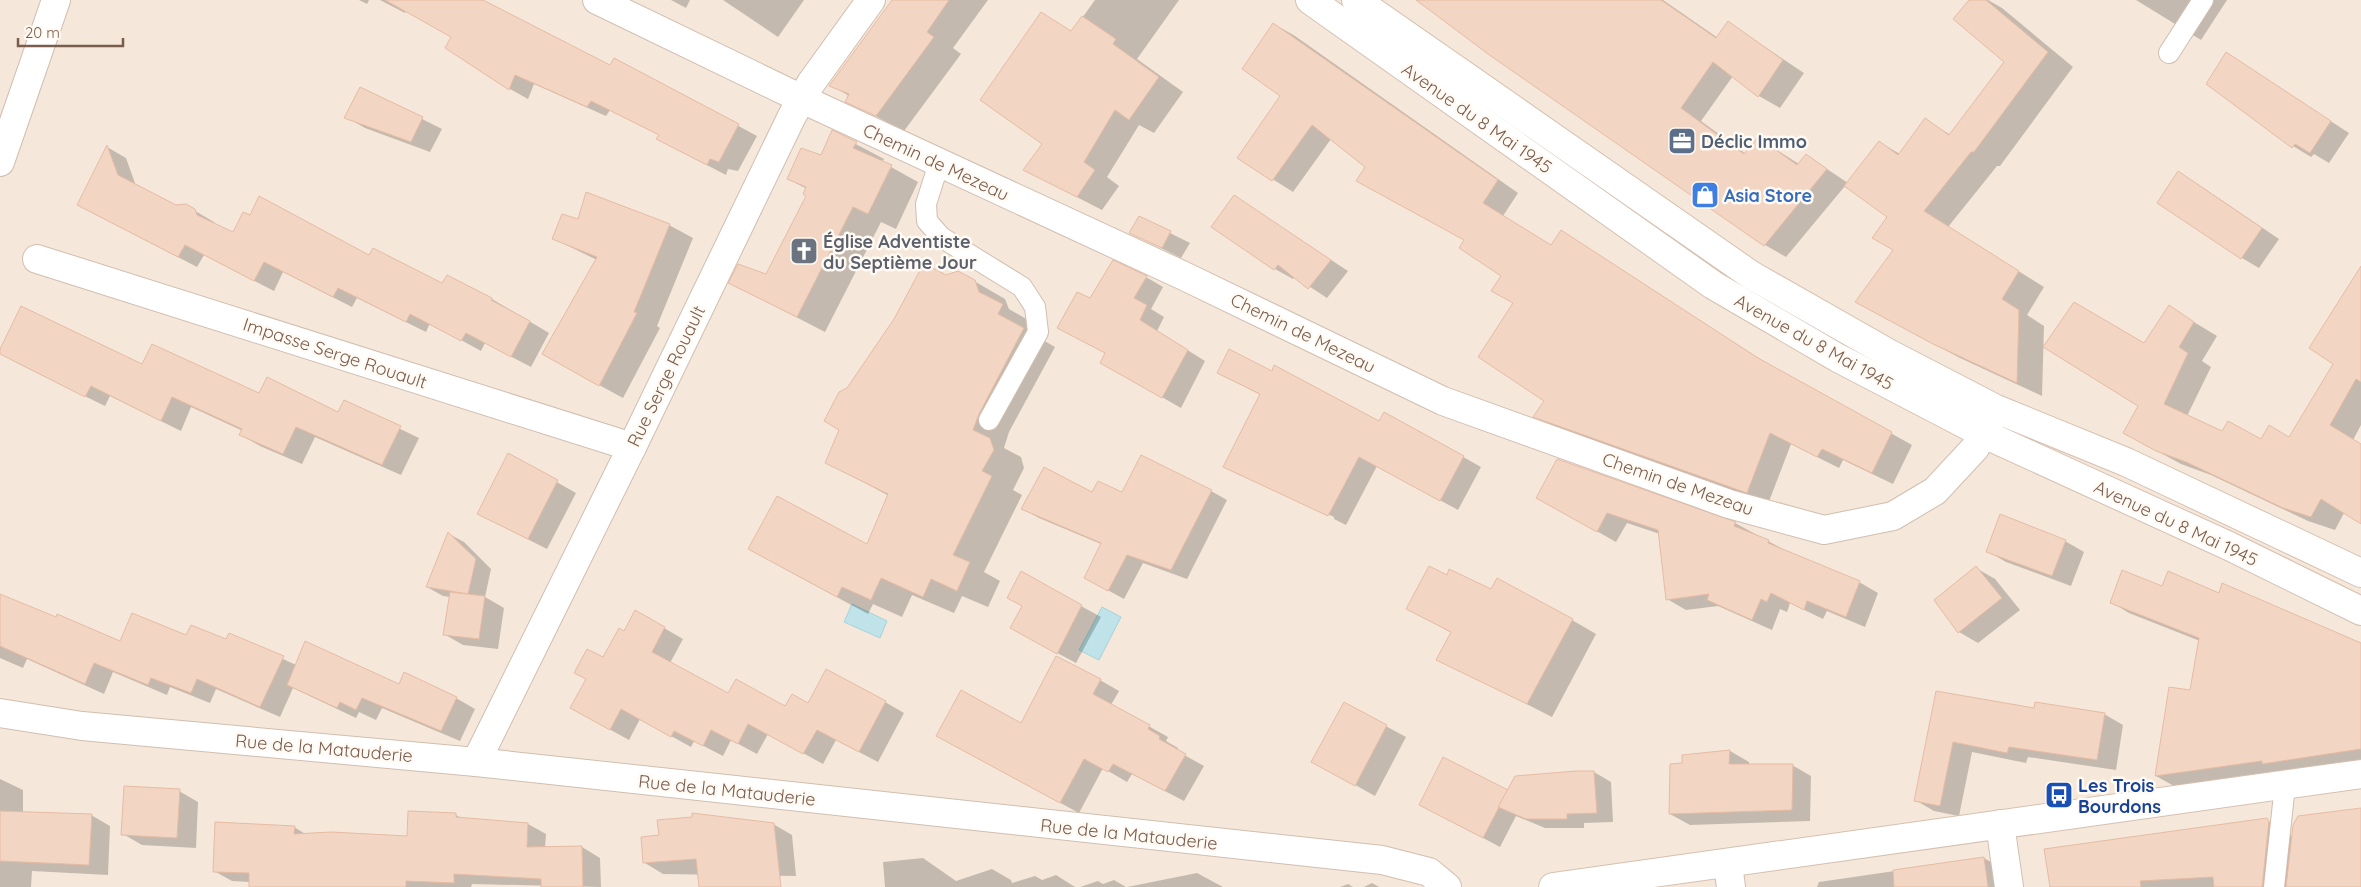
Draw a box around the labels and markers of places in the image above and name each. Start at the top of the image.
office icon: Déclic Immo [1667,126,1697,156]
place label: Déclic Immo [1701,130,1807,153]
shop icon: Asia Store [1690,180,1720,210]
place label: Asia Store [1724,184,1812,207]
place label: Église Adventiste du Septième Jour [823,230,977,274]
church icon: Église Adventiste du Septième Jour [789,236,819,266]
place label: Les Trois Bourdons [2078,774,2161,818]
bus stop icon: Les Trois Bourdons [2044,780,2074,810]

